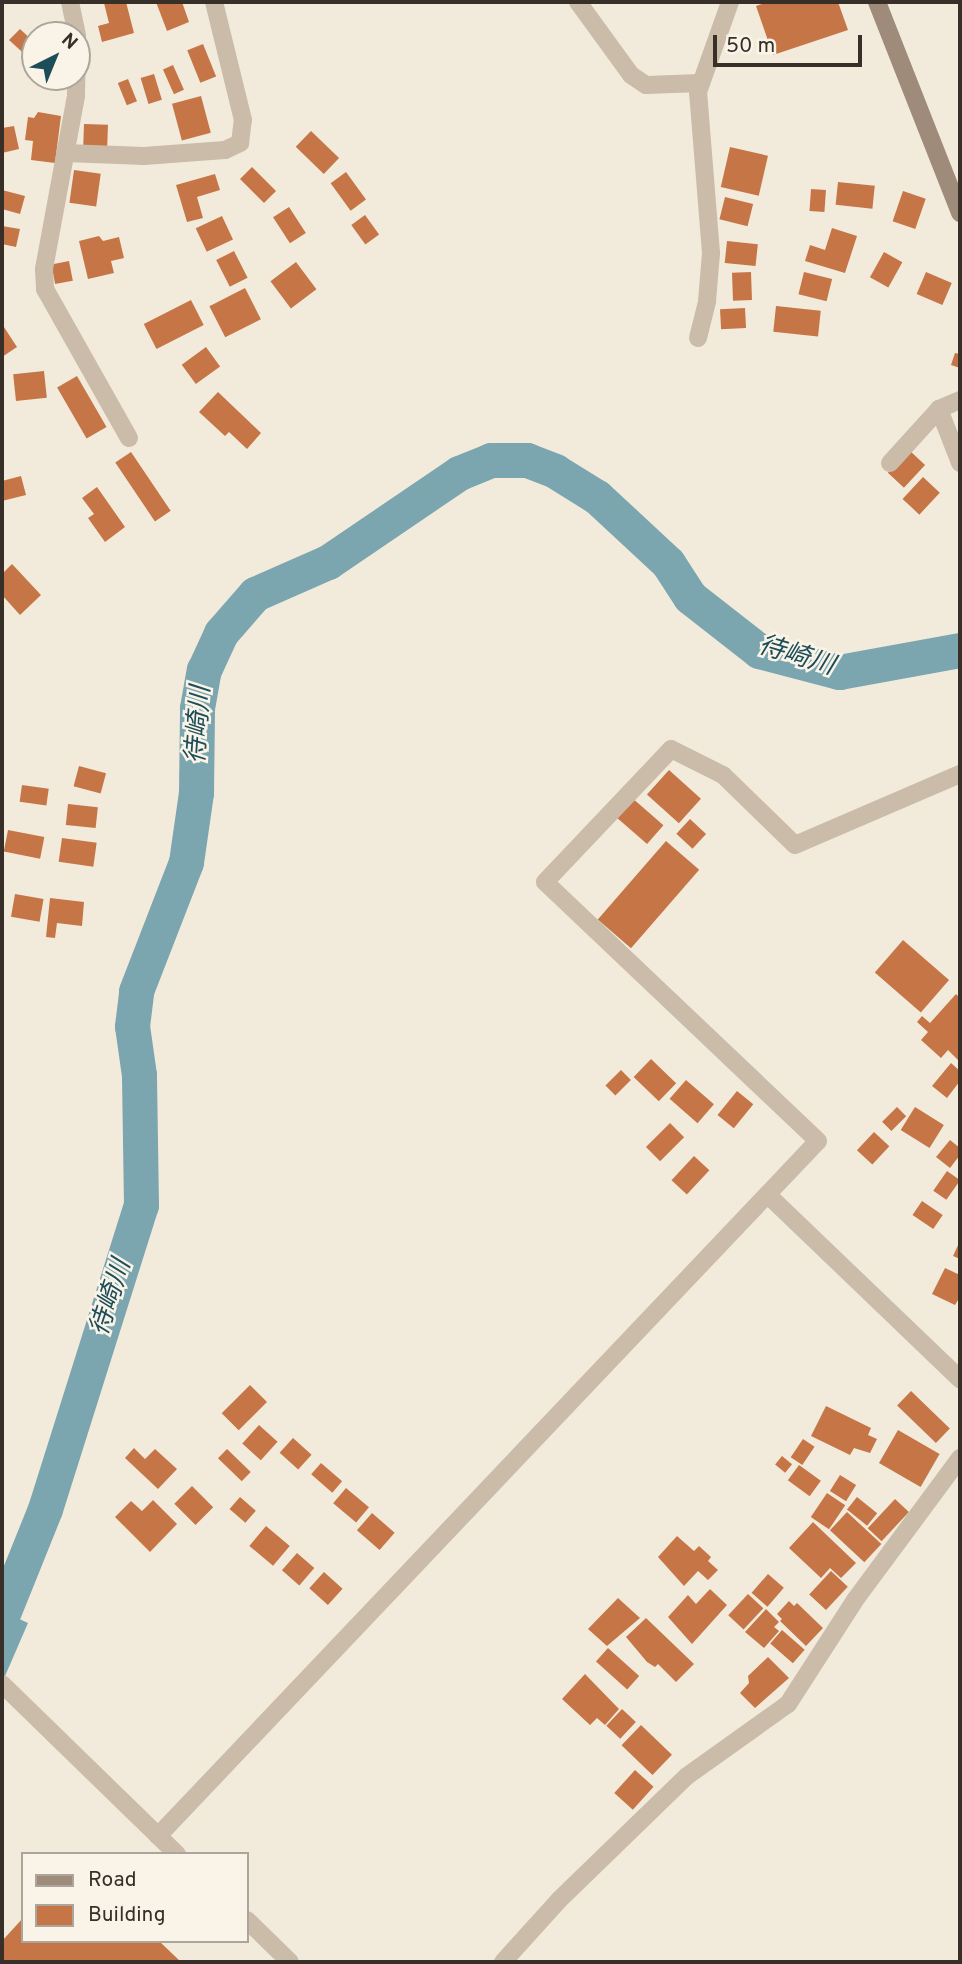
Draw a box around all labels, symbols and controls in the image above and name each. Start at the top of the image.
north arrow [21,21,91,91]
scale bar [717,21,866,65]
text: N [56,29,82,56]
text: 50 m [726,33,775,60]
water label: 待崎川 [754,631,838,683]
water label: 待崎川 [182,685,218,765]
water label: 待崎川 [85,1256,139,1340]
legend [21,1852,248,1943]
text: Road [88,1867,137,1894]
text: Building [88,1902,166,1929]

